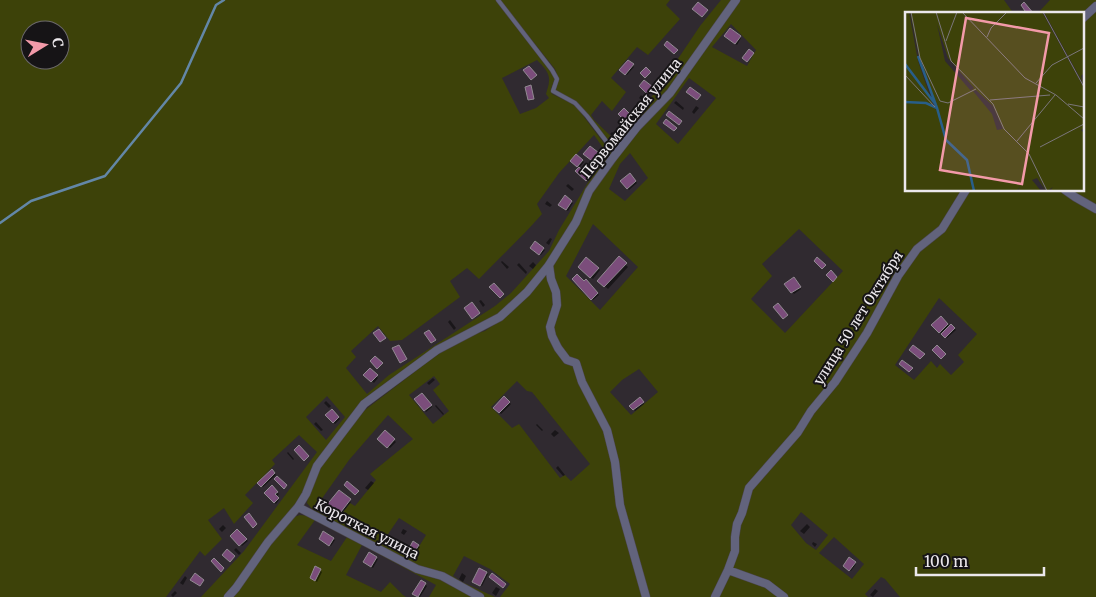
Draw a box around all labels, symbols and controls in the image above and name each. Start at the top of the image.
inset map [905,12,1084,191]
north arrow [20,20,70,70]
text: С [48,37,67,49]
street label: Первомайская улица [577,54,685,182]
street label: улица 50 лет Октября [809,248,907,388]
street label: Короткая улица [312,495,422,563]
scale bar [916,544,1044,576]
text: 100 m [924,552,968,571]

